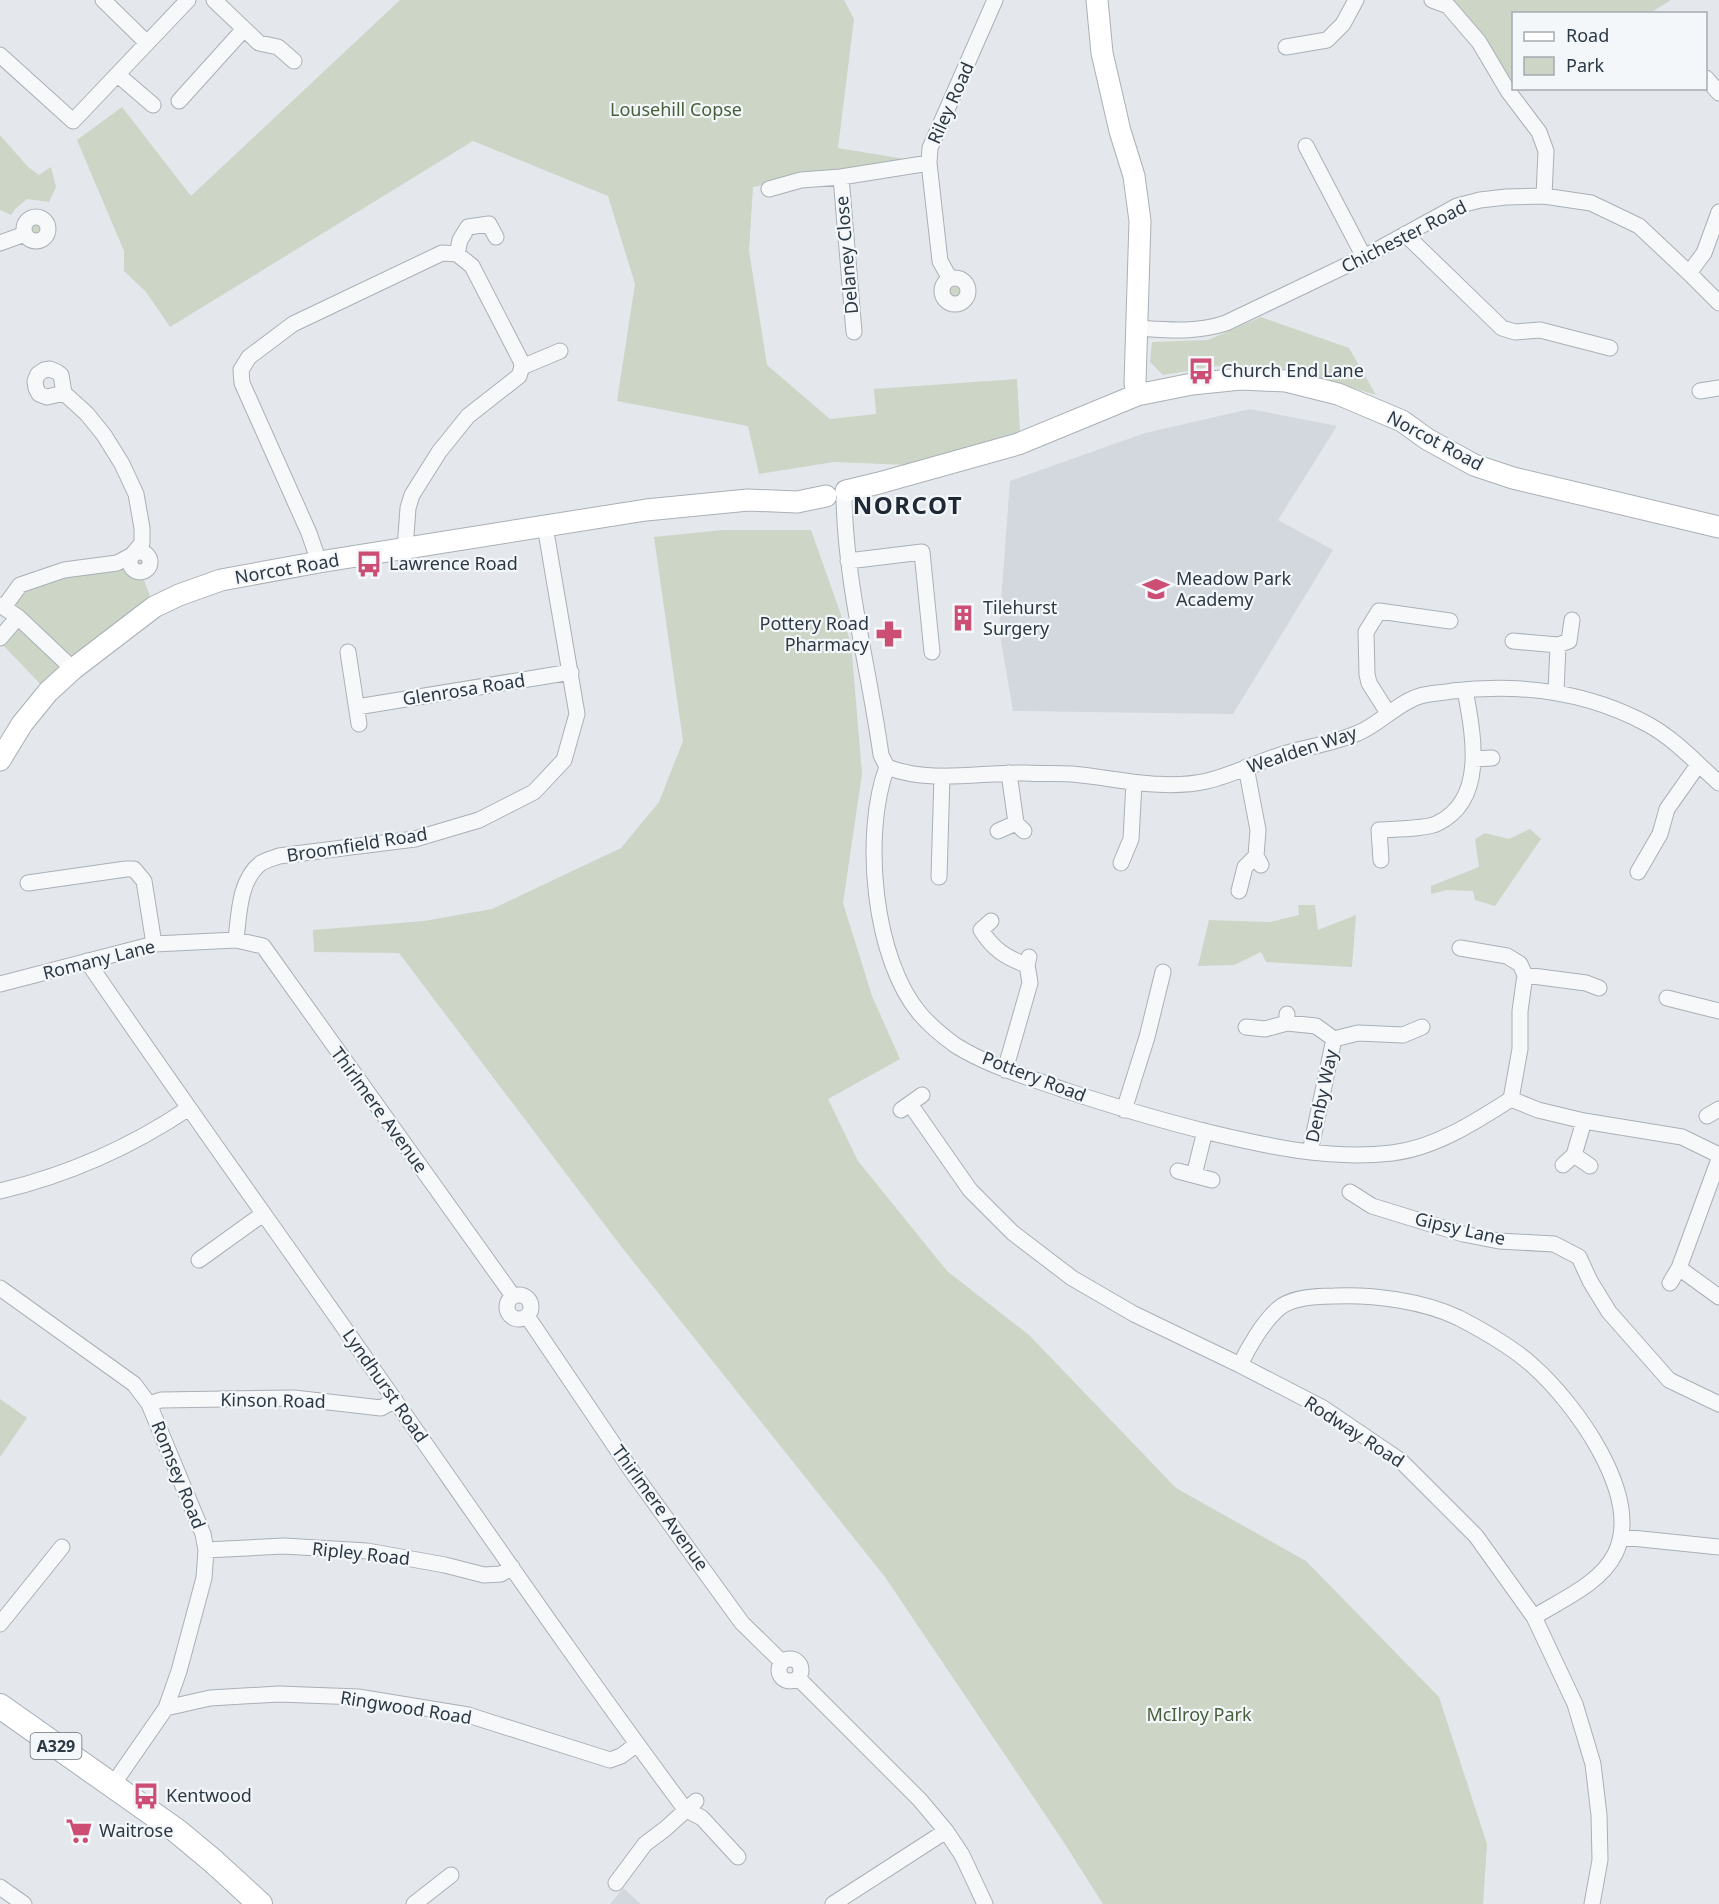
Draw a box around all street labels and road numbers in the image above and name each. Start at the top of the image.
street label: Riley Road [921,58,979,147]
street label: Chichester Road [1337,194,1470,278]
street label: Delaney Close [829,195,863,315]
street label: Norcot Road [1383,405,1488,476]
street label: Norcot Road [233,547,341,589]
street label: Glenrosa Road [401,667,527,711]
street label: Wealden Way [1244,720,1360,778]
street label: Broomfield Road [285,821,429,867]
street label: Romany Lane [40,933,157,985]
street label: Thirlmere Avenue [326,1042,434,1177]
street label: Pottery Road [979,1045,1090,1107]
street label: Denby Way [1299,1046,1343,1145]
street label: Gipsy Lane [1413,1206,1508,1250]
street label: Lyndhurst Road [338,1324,434,1447]
street label: Kinson Road [220,1387,326,1413]
street label: Rodway Road [1300,1390,1409,1472]
street label: Romsey Road [146,1417,211,1532]
street label: Thirlmere Avenue [607,1440,715,1575]
street label: Ripley Road [311,1536,411,1570]
street label: Ringwood Road [339,1685,474,1729]
road number: A329 [31,1733,82,1759]

